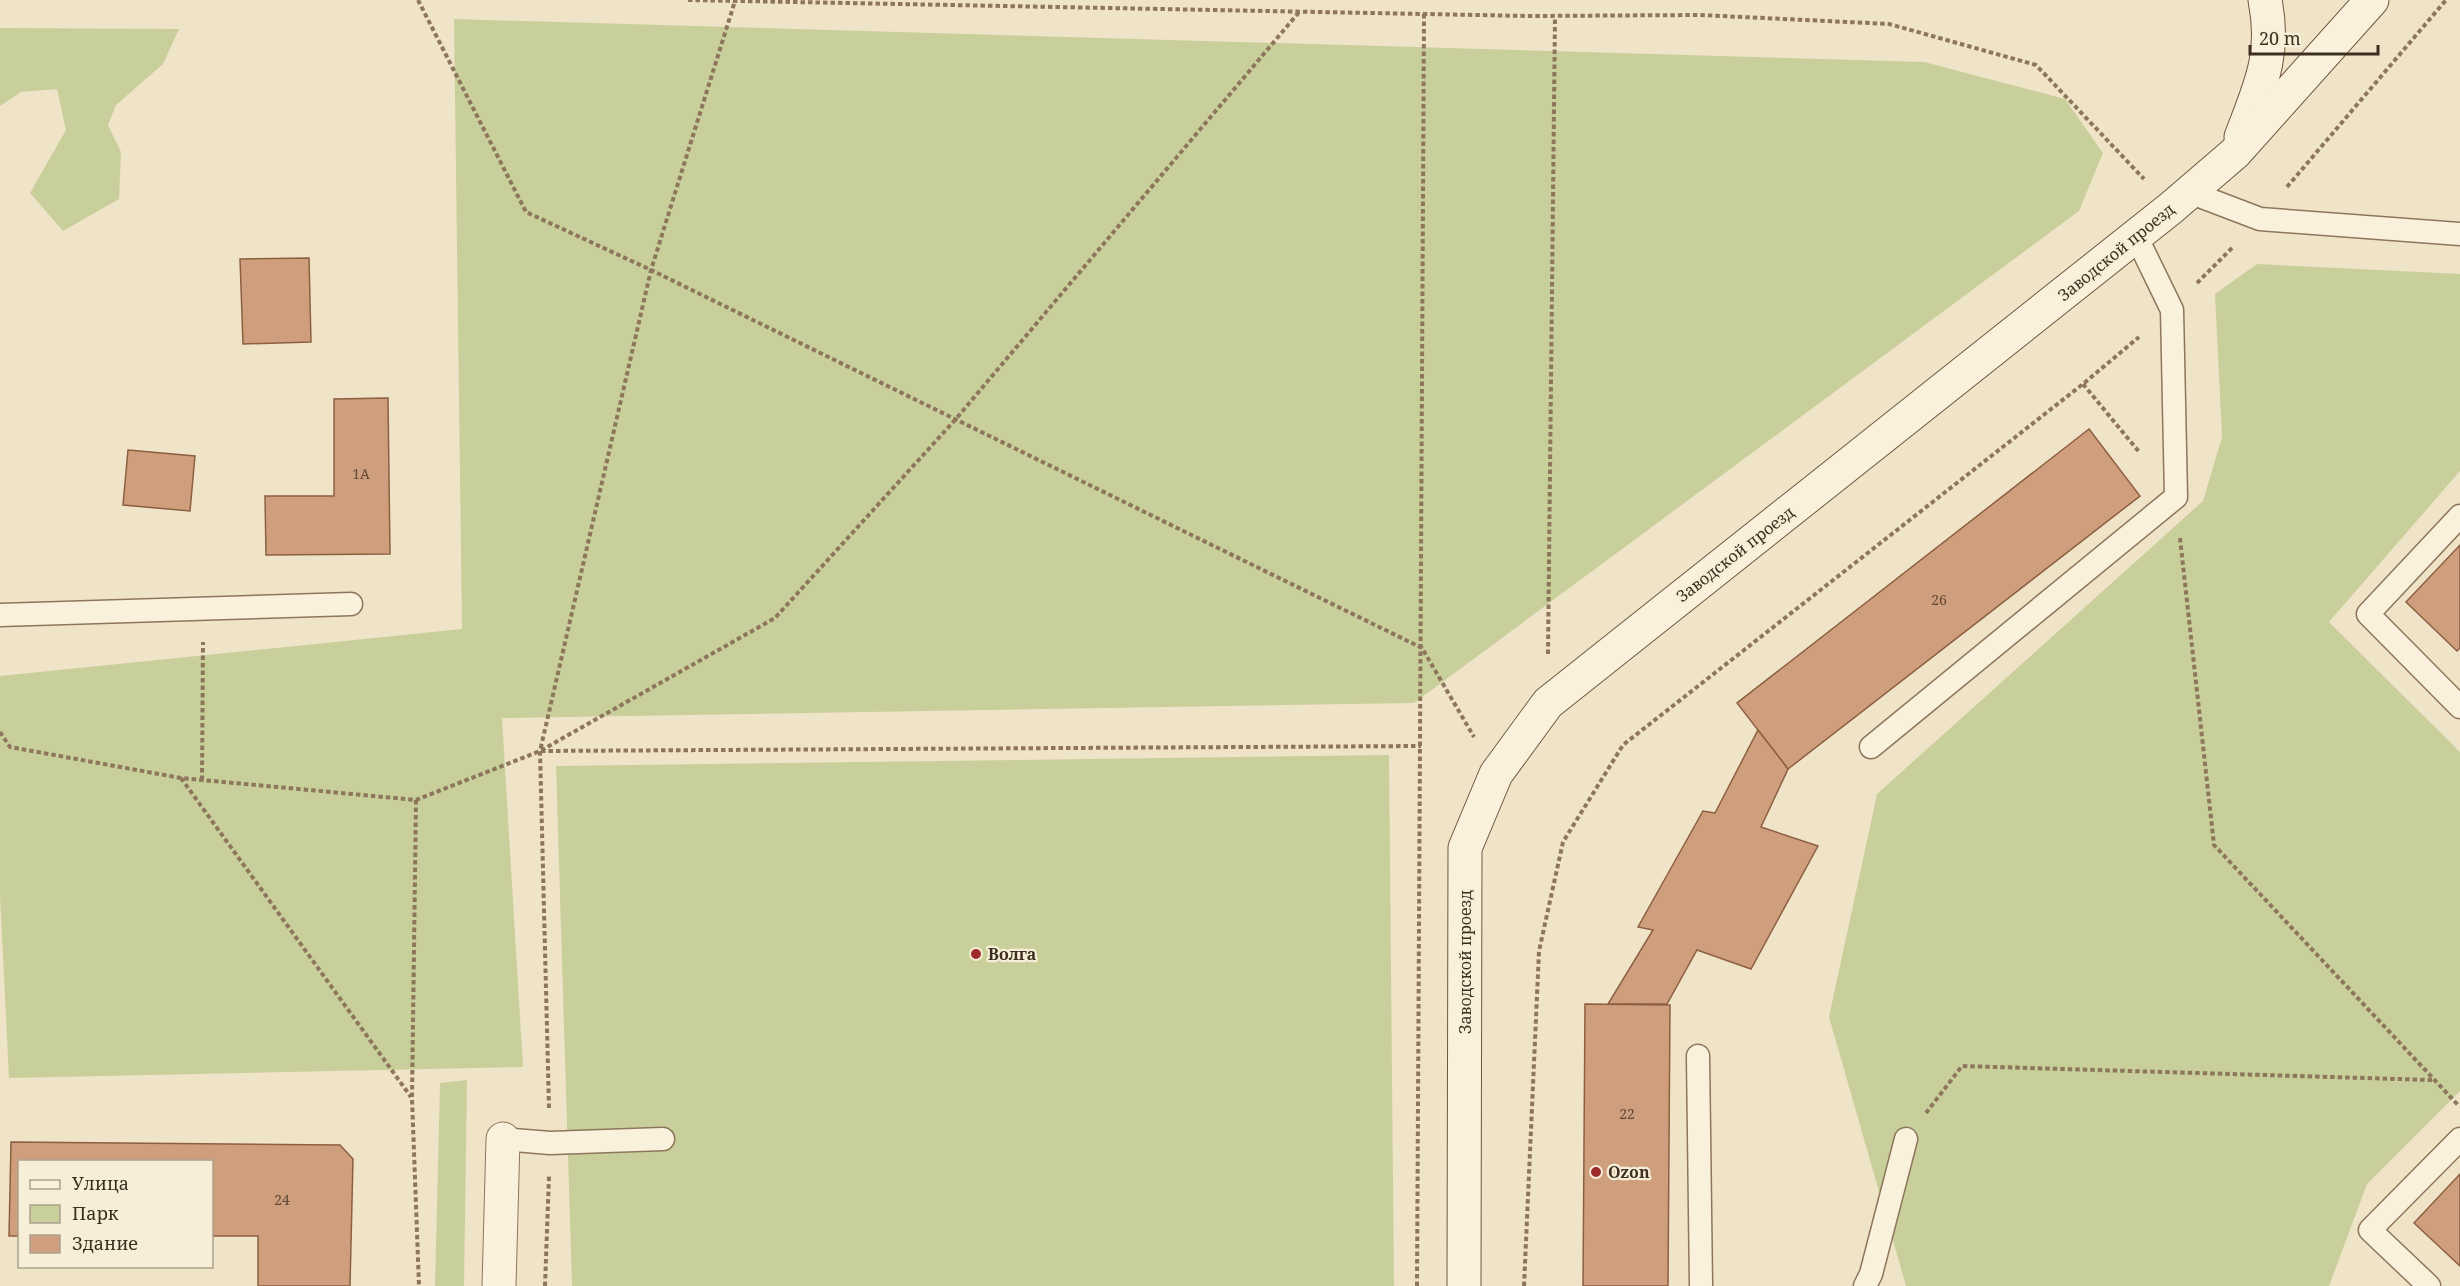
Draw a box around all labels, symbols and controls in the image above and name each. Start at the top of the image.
scale bar [2250,18,2378,56]
text: 20 m [2259,26,2301,50]
street label: Заводской проезд [2053,198,2179,306]
house number: 1А [352,464,370,483]
street label: Заводской проезд [1671,501,1799,607]
house number: 26 [1931,590,1947,609]
street label: Заводской проезд [1454,890,1476,1034]
place label: Волга [988,943,1036,965]
marker: Волга [969,947,983,961]
house number: 22 [1619,1104,1635,1123]
legend [18,1160,213,1268]
place label: Ozon [1608,1161,1650,1183]
marker: Ozon [1589,1165,1603,1179]
text: Улица [72,1171,129,1195]
house number: 24 [274,1190,290,1209]
text: Парк [72,1201,119,1225]
text: Здание [72,1231,138,1255]

